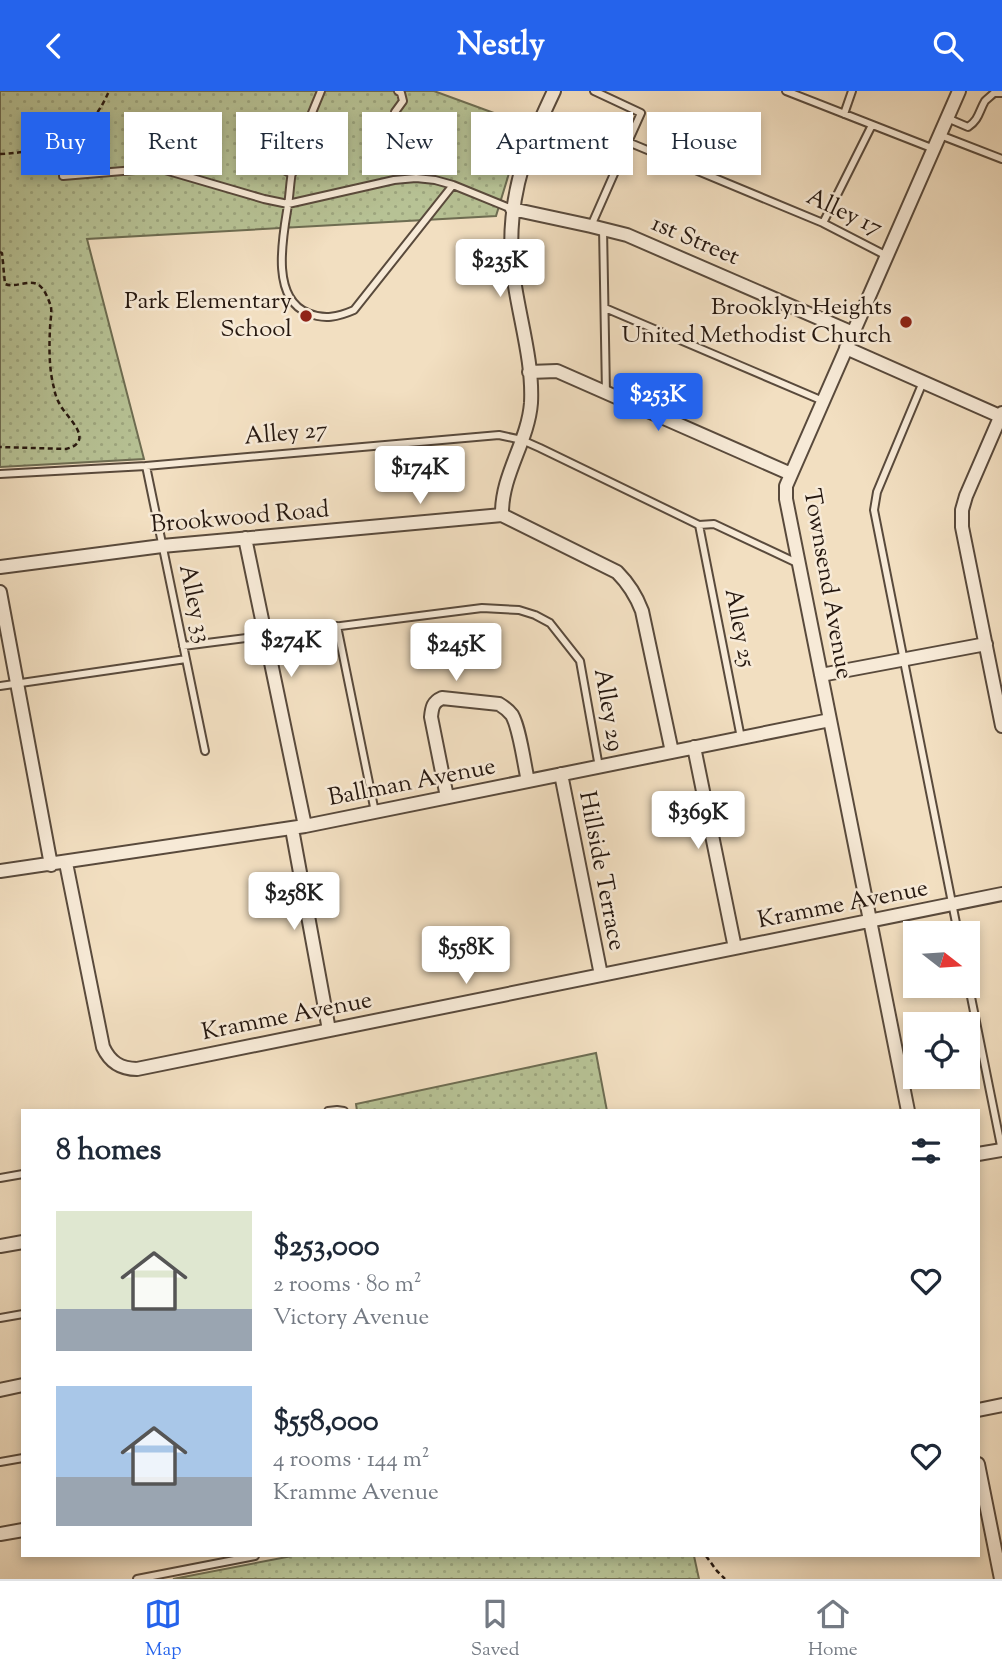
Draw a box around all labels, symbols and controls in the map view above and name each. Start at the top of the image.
text: Nestly [457,23,545,69]
icon: back [35,27,73,65]
icon: search [929,27,967,65]
chip: Buy [21,112,110,175]
chip: Rent [124,112,222,175]
chip: Filters [236,112,348,175]
chip: New [362,112,457,175]
chip: Apartment [471,112,633,175]
chip: House [647,112,761,175]
street label: Alley 17 [800,181,888,245]
street label: 1st Street [646,207,744,275]
pin: $235K [451,239,549,299]
text: $235K [472,245,528,278]
place label: Park Elementary School [124,285,292,347]
place label: Brooklyn Heights United Methodist Church [622,291,892,353]
marker: Park Elementary School [298,308,314,324]
marker: Brooklyn Heights United Methodist Church [898,314,914,330]
pin: $253K [609,373,707,433]
text: $253K [630,379,686,412]
street label: Alley 27 [243,413,329,455]
pin: $174K [371,447,469,506]
text: $174K [391,452,449,485]
street label: Townsend Avenue [794,486,860,682]
street label: Brookwood Road [149,493,331,543]
street label: Alley 33 [169,561,219,647]
street label: Alley 25 [715,586,763,670]
pin: $274K [242,619,340,679]
pin: $245K [407,623,505,683]
text: $274K [260,625,322,658]
text: $245K [426,629,486,662]
street label: Alley 29 [584,666,632,754]
street label: Ballman Avenue [325,750,499,816]
street label: Hillside Terrace [569,788,633,954]
pin: $369K [649,791,747,851]
text: $369K [668,797,728,830]
street label: Kramme Avenue [755,872,931,938]
pin: $258K [245,873,343,932]
text: $258K [264,878,324,911]
north arrow [903,921,980,997]
map controls [903,921,980,1089]
pin: $558K [417,927,515,986]
text: $558K [438,932,494,965]
street label: Kramme Avenue [199,984,375,1050]
button: locate [903,1012,980,1089]
text: 8 homes [56,1130,161,1173]
icon: filters [907,1132,945,1170]
text: $253,000 [273,1226,380,1269]
icon: home [112,1239,196,1323]
icon: heart [907,1262,945,1300]
text: 2 rooms · 80 m² [273,1269,421,1302]
text: Victory Avenue [273,1302,429,1335]
text: $558,000 [273,1401,379,1444]
icon: home [112,1414,196,1498]
icon: heart [907,1437,945,1475]
text: 4 rooms · 144 m² [273,1444,430,1477]
text: Kramme Avenue [273,1477,439,1510]
tab: Map [144,1595,182,1664]
tab: Saved [471,1595,519,1664]
tab: Home [808,1595,858,1664]

